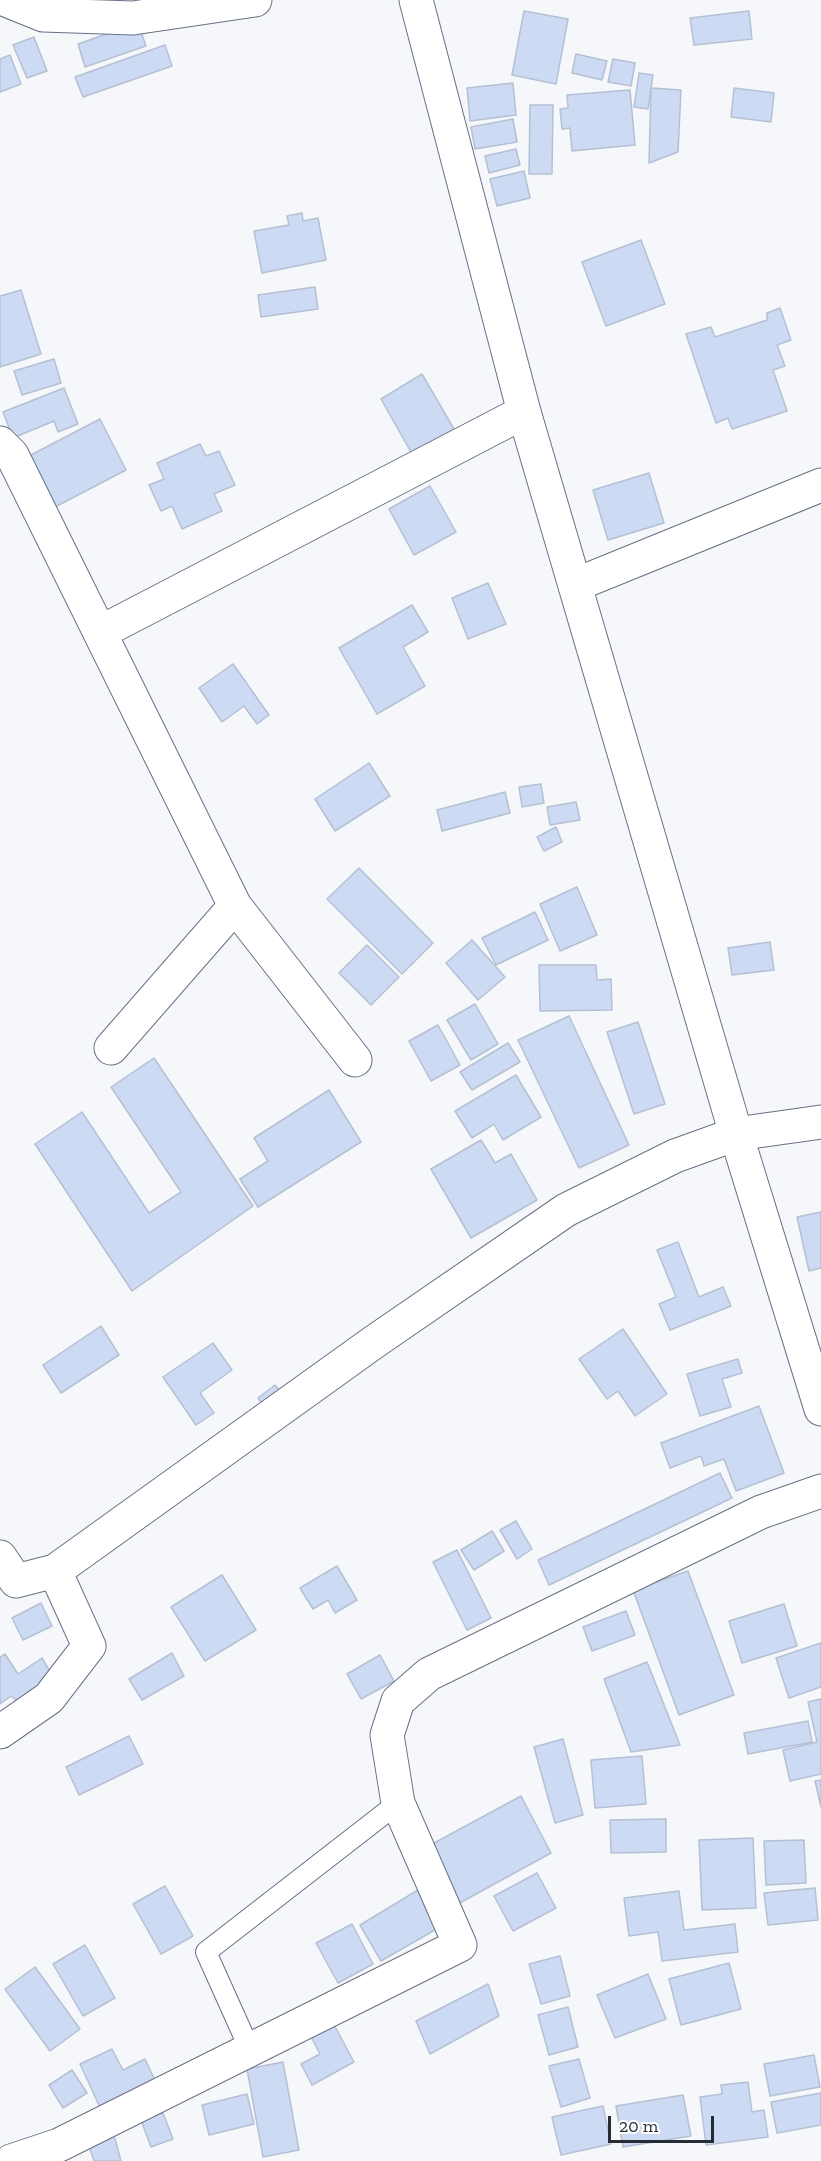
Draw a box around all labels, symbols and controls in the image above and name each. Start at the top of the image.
scale bar [611,2104,718,2142]
text: 20 m [619,2115,658,2137]

